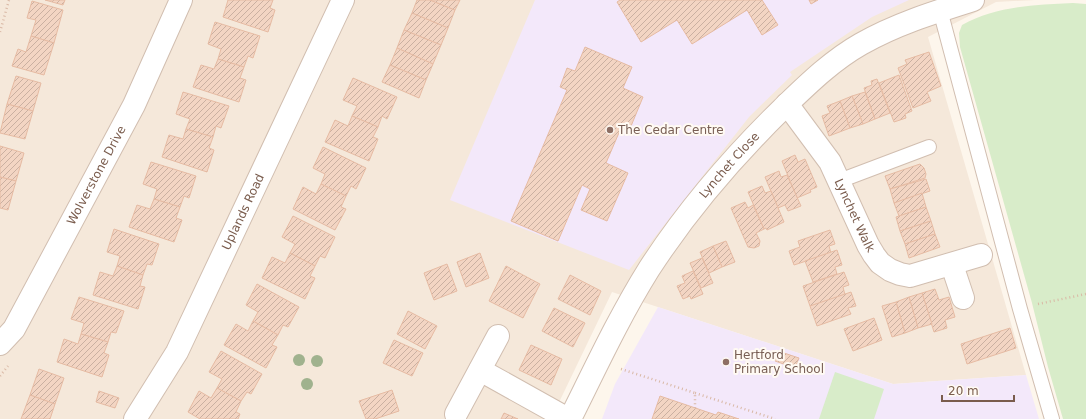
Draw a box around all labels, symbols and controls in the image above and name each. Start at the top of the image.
street label: Wolverstone Drive [64,123,129,227]
place label: The Cedar Centre [617,123,724,137]
marker: The Cedar Centre [605,125,615,135]
street label: Lynchet Close [697,129,762,201]
street label: Uplands Road [219,172,267,252]
street label: Lynchet Walk [832,177,878,255]
place label: Hertford Primary School [734,348,824,376]
marker: Hertford Primary School [721,357,731,367]
scale bar [942,377,1014,403]
text: 20 m [948,384,979,398]

